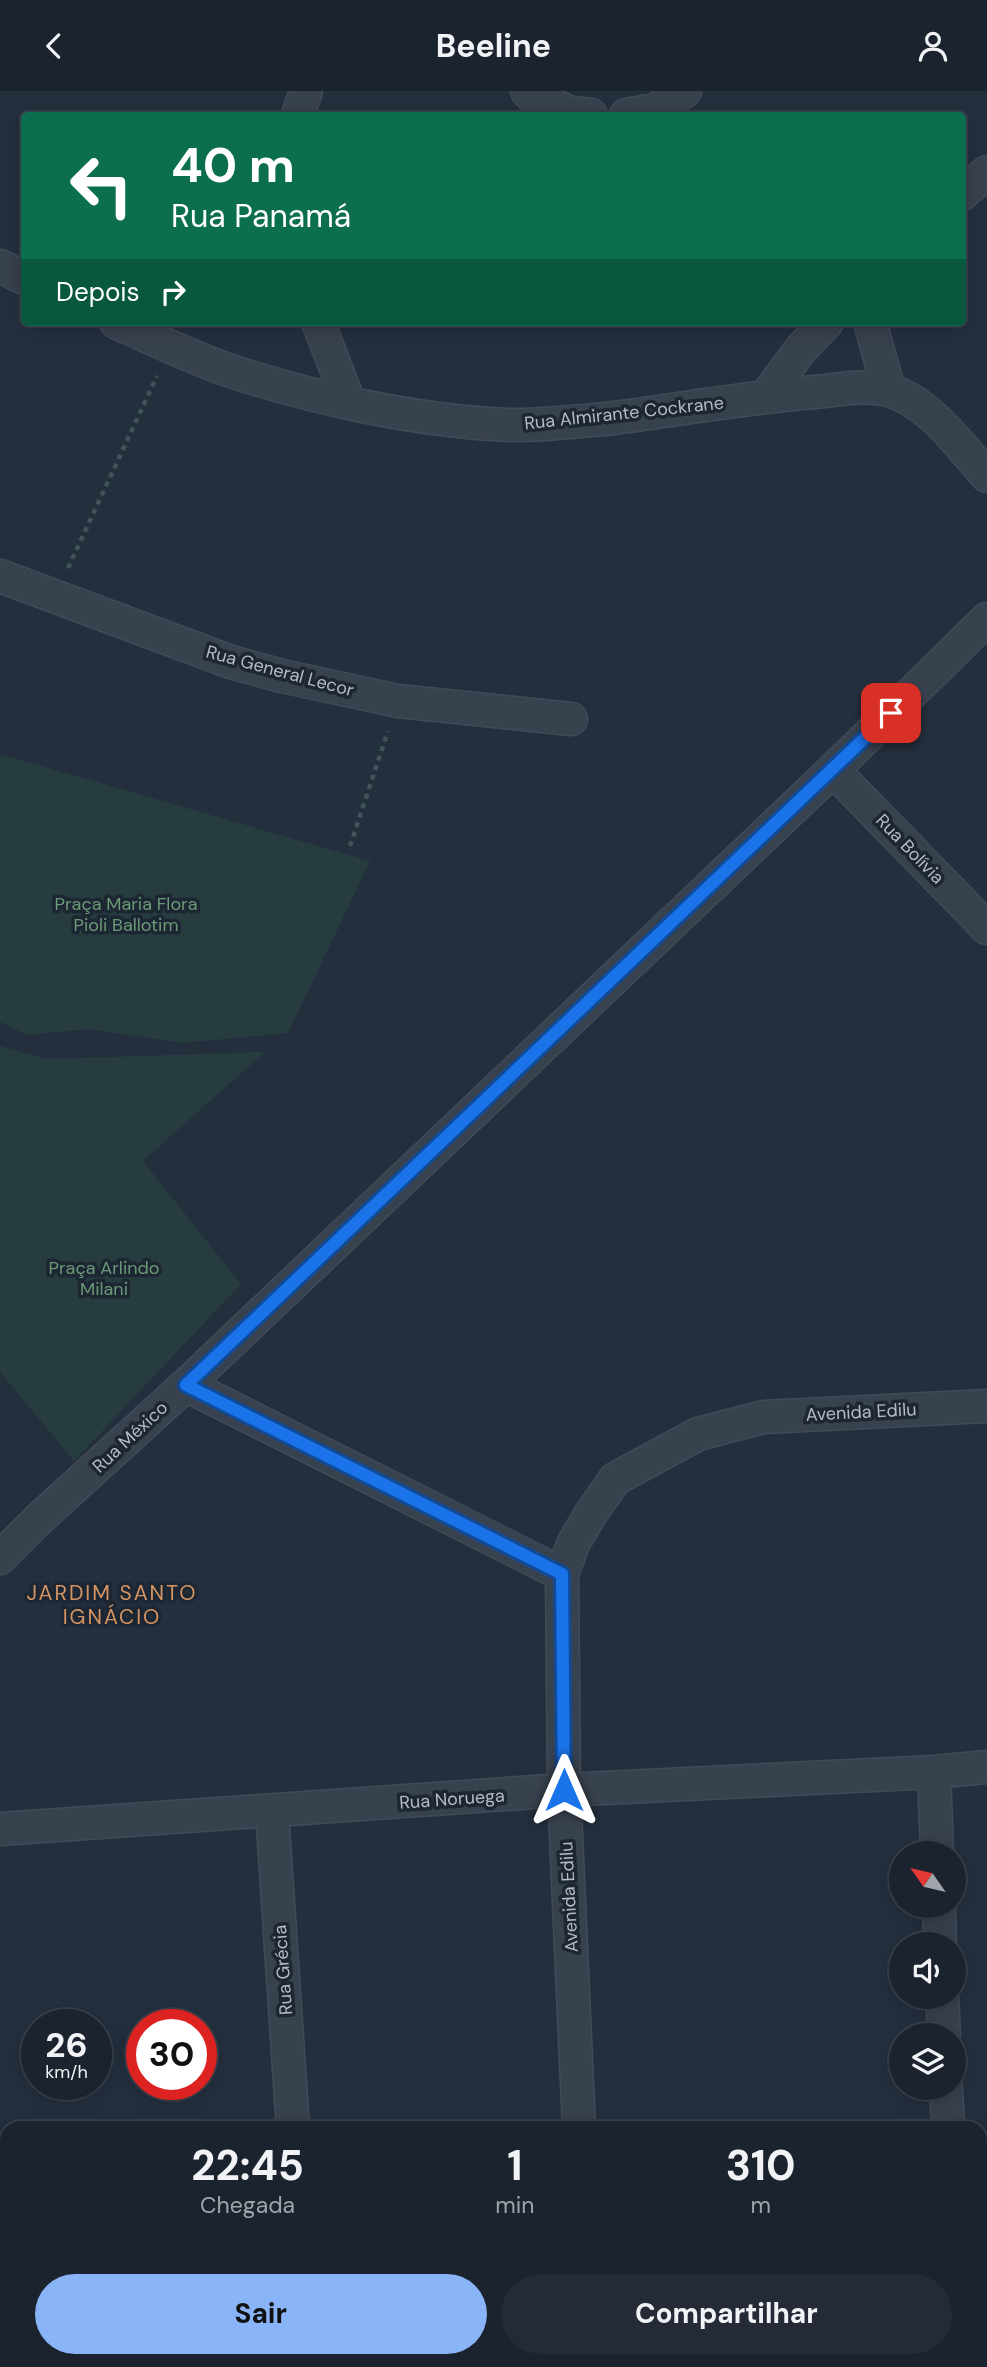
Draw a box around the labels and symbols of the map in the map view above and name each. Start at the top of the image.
street label: Rua Almirante Cockrane [523,391,725,435]
street label: Rua General Lecor [203,640,357,702]
pin [861,683,921,743]
street label: Rua Bolívia [871,809,949,889]
park label: Praça Maria Flora Pioli Ballotim [54,892,198,937]
park label: Praça Arlindo Milani [48,1256,160,1301]
street label: Rua México [87,1396,173,1478]
street label: Avenida Edilu [805,1397,917,1427]
district label: JARDIM SANTO IGNÁCIO [27,1579,197,1631]
position arrow [527,1753,601,1827]
street label: Rua Noruega [398,1783,506,1815]
street label: Avenida Edilu [554,1841,584,1953]
north arrow [889,1841,966,1918]
street label: Rua Grécia [268,1924,298,2016]
speed limit sign: 30 [126,2009,217,2100]

